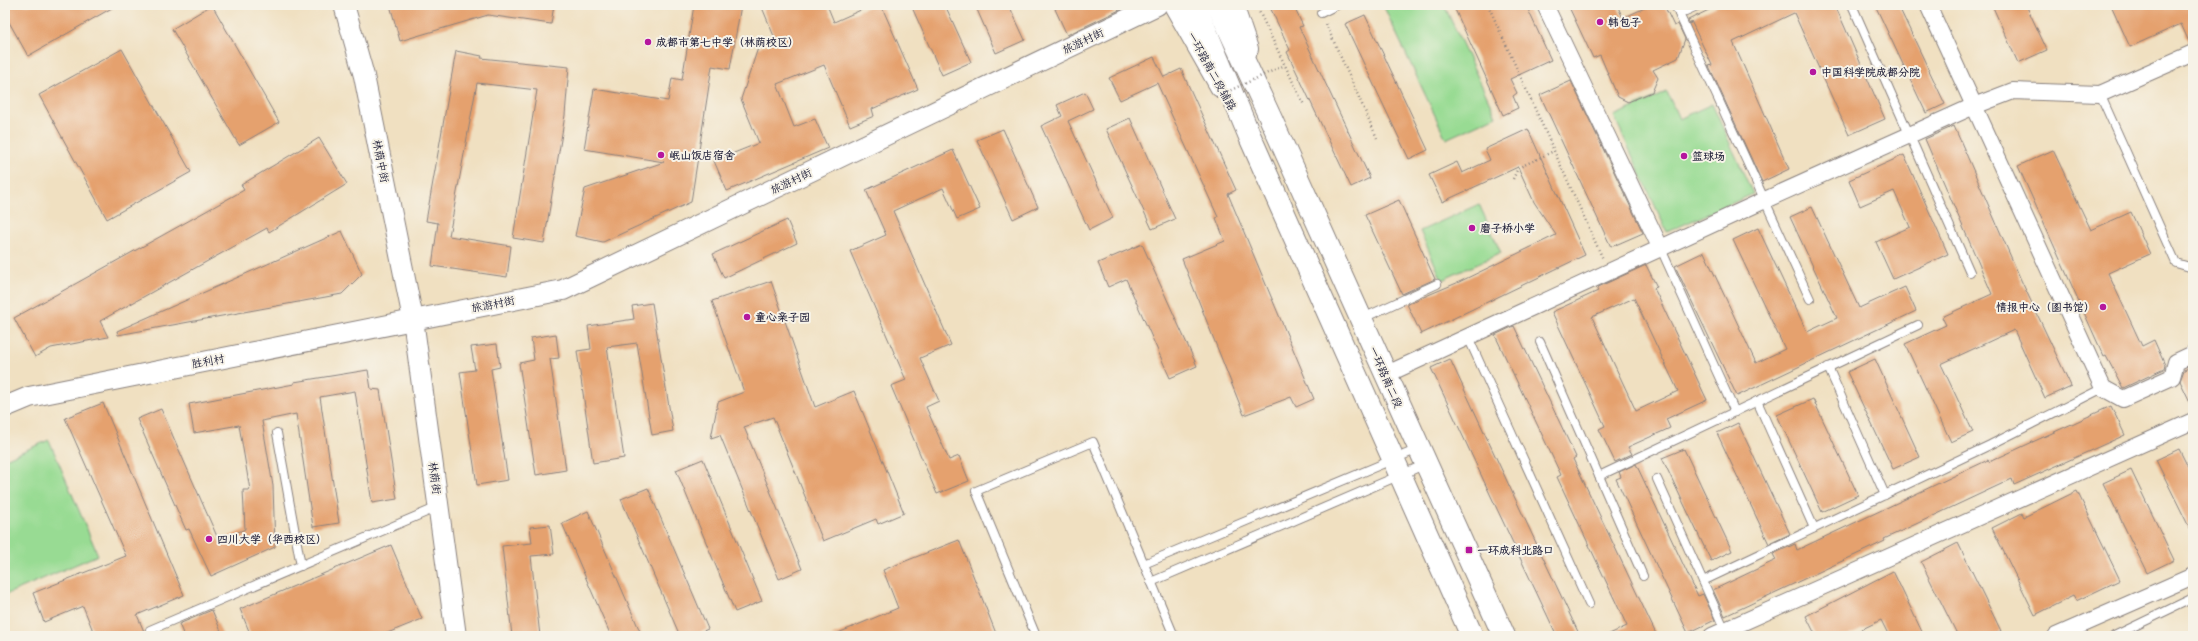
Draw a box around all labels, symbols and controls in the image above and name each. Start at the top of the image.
place label: 韩包子 [1608,15,1641,29]
marker: 韩包子 [1595,17,1605,27]
street label: 旅游村街 [1060,25,1107,57]
street label: 一环路南二段辅路 [1185,29,1239,113]
place label: 成都市第七中学（林荫校区） [656,35,799,49]
marker: 成都市第七中学（林荫校区） [643,37,653,47]
place label: 中国科学院成都分院 [1821,65,1920,79]
marker: 中国科学院成都分院 [1808,67,1818,77]
street label: 林荫中街 [370,138,392,185]
place label: 岷山饭店宿舍 [669,148,735,162]
place label: 篮球场 [1692,149,1725,163]
marker: 岷山饭店宿舍 [656,150,666,160]
marker: 篮球场 [1679,151,1689,161]
street label: 旅游村街 [768,165,815,197]
place label: 磨子桥小学 [1480,221,1535,235]
marker: 磨子桥小学 [1467,223,1477,233]
street label: 旅游村街 [470,293,517,315]
place label: 情报中心（图书馆） [1996,300,2095,314]
marker: 情报中心（图书馆） [2098,302,2108,312]
place label: 童心亲子园 [755,310,810,324]
marker: 童心亲子园 [742,312,752,322]
street label: 一环路南二段 [1366,344,1406,410]
street label: 胜利村 [190,351,226,371]
street label: 林荫街 [426,461,444,496]
place label: 四川大学（华西校区） [217,532,327,546]
marker: 四川大学（华西校区） [204,534,214,544]
place label: 一环成科北路口 [1477,543,1554,557]
marker: 一环成科北路口 [1464,545,1474,555]

